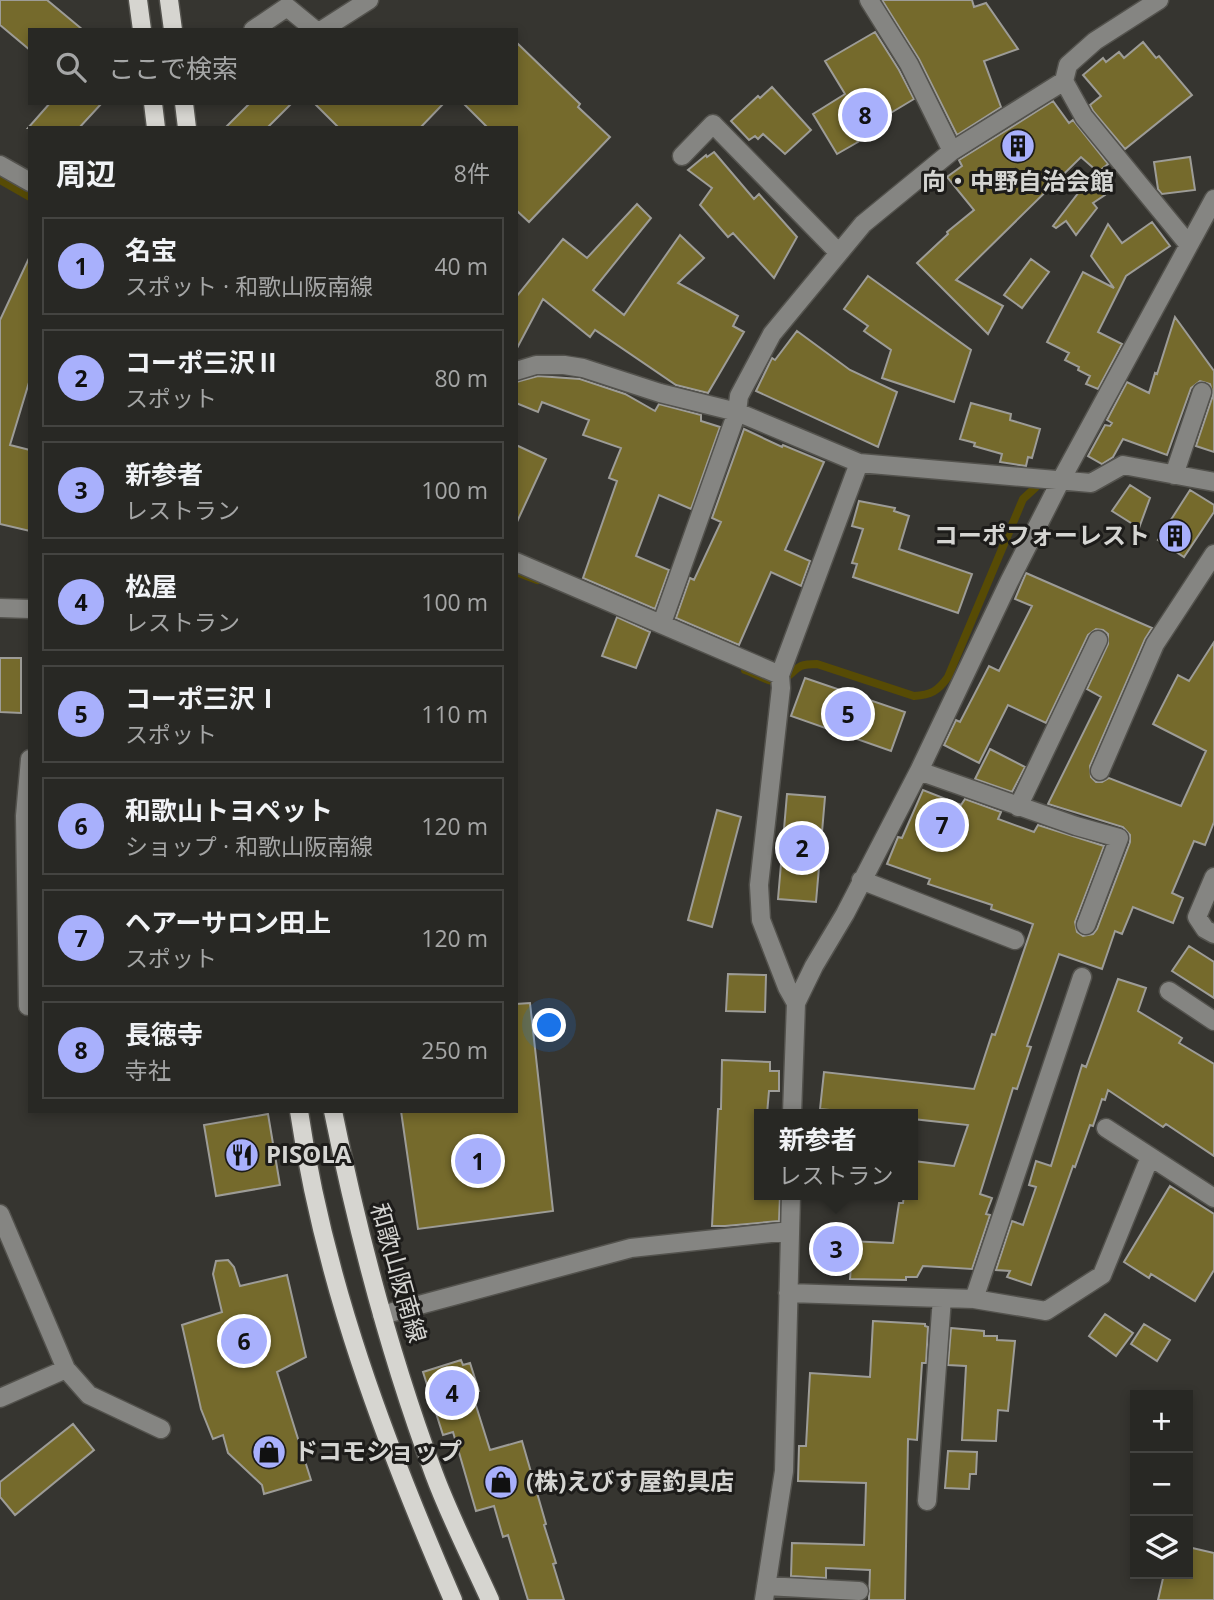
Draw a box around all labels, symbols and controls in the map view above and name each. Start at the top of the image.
search box [28,28,518,105]
icon: search [52,48,90,86]
text: ここで検索 [108,50,238,86]
pin: 8 [842,89,888,141]
building icon: 向・中野自治会館 [999,127,1037,165]
text: 周辺 [56,153,116,194]
text: 8件 [454,157,490,189]
place label: 向・中野自治会館 [922,164,1114,197]
text: 名宝 [125,232,177,268]
text: 1 [74,250,88,282]
text: 40 m [434,250,488,282]
text: スポット · 和歌山阪南線 [125,270,373,302]
text: コーポ三沢Ⅱ [125,344,281,380]
text: 2 [74,362,88,394]
text: 80 m [434,362,488,394]
text: スポット [125,382,217,414]
text: 新参者 [125,456,203,492]
text: 3 [74,474,88,506]
text: 100 m [421,474,488,506]
text: レストラン [125,494,240,526]
building icon: コーポフォーレスト [1156,517,1194,555]
place label: コーポフォーレスト [934,518,1150,551]
text: 松屋 [125,568,177,604]
text: 4 [74,586,88,618]
text: 100 m [421,586,488,618]
text: レストラン [125,606,240,638]
text: コーポ三沢Ⅰ [125,680,281,716]
pin: 5 [825,688,871,740]
text: 5 [74,698,88,730]
text: 110 m [421,698,488,730]
text: スポット [125,718,217,750]
text: 和歌山トヨペット [125,792,333,828]
pin: 7 [919,799,965,851]
text: 6 [74,810,88,842]
text: 120 m [421,810,488,842]
pin: 2 [779,822,825,874]
text: ショップ · 和歌山阪南線 [125,830,373,862]
text: ヘアーサロン田上 [125,904,331,940]
text: 7 [74,922,88,954]
text: 120 m [421,922,488,954]
text: スポット [125,942,217,974]
your location [532,1008,566,1042]
text: 長徳寺 [125,1016,203,1052]
text: 8 [74,1034,88,1066]
text: 250 m [421,1034,488,1066]
text: 寺社 [125,1054,171,1086]
popup [754,1109,918,1200]
text: 新参者 [779,1121,857,1157]
pin: 1 [455,1135,501,1187]
restaurant icon: PISOLA [223,1136,261,1174]
place label: PISOLA [266,1137,352,1170]
text: レストラン [779,1159,894,1191]
street label: 和歌山阪南線 [364,1199,435,1346]
pin: 3 [813,1223,859,1275]
pin: 6 [221,1315,267,1367]
pin: 4 [429,1367,475,1419]
map controls [1130,1390,1193,1579]
button: + [1130,1390,1193,1453]
shop icon: ドコモショップ [250,1433,288,1471]
place label: ドコモショップ [294,1434,462,1467]
button: − [1130,1453,1193,1516]
shop icon: (株)えびす屋釣具店 [482,1463,520,1501]
place label: (株)えびす屋釣具店 [526,1464,734,1497]
button: layers [1130,1516,1193,1579]

